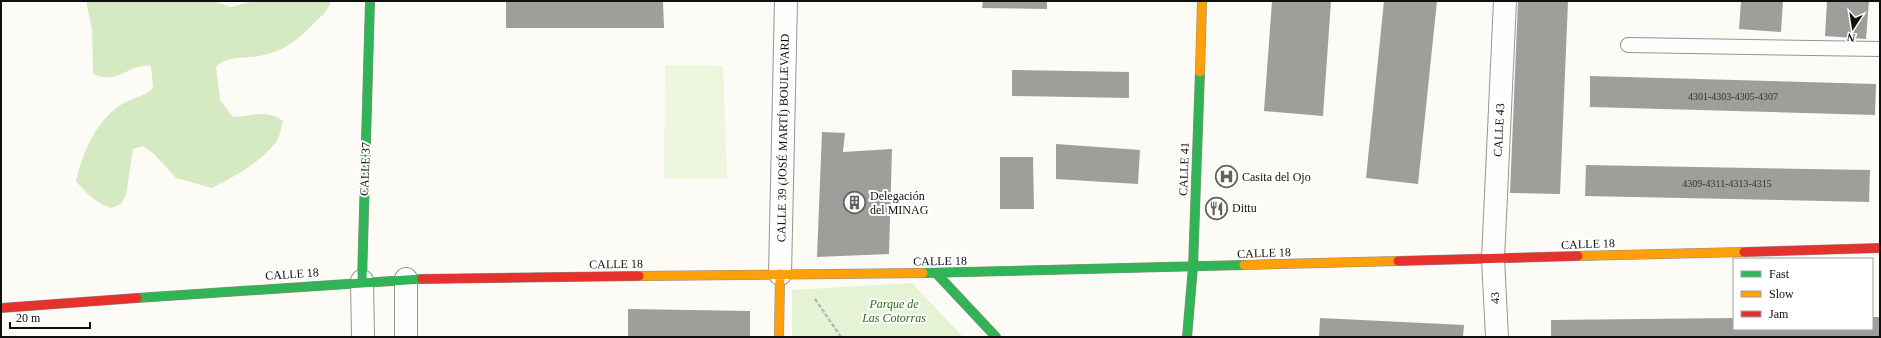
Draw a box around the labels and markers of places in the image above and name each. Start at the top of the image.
hospital icon: Casita del Ojo [1214,164,1240,190]
place label: Casita del Ojo [1242,170,1311,184]
place label: Delegación del MINAG [870,189,929,217]
building icon: Delegación del MINAG [842,190,868,216]
restaurant icon: Dittu [1203,195,1229,221]
place label: Dittu [1232,201,1257,215]

